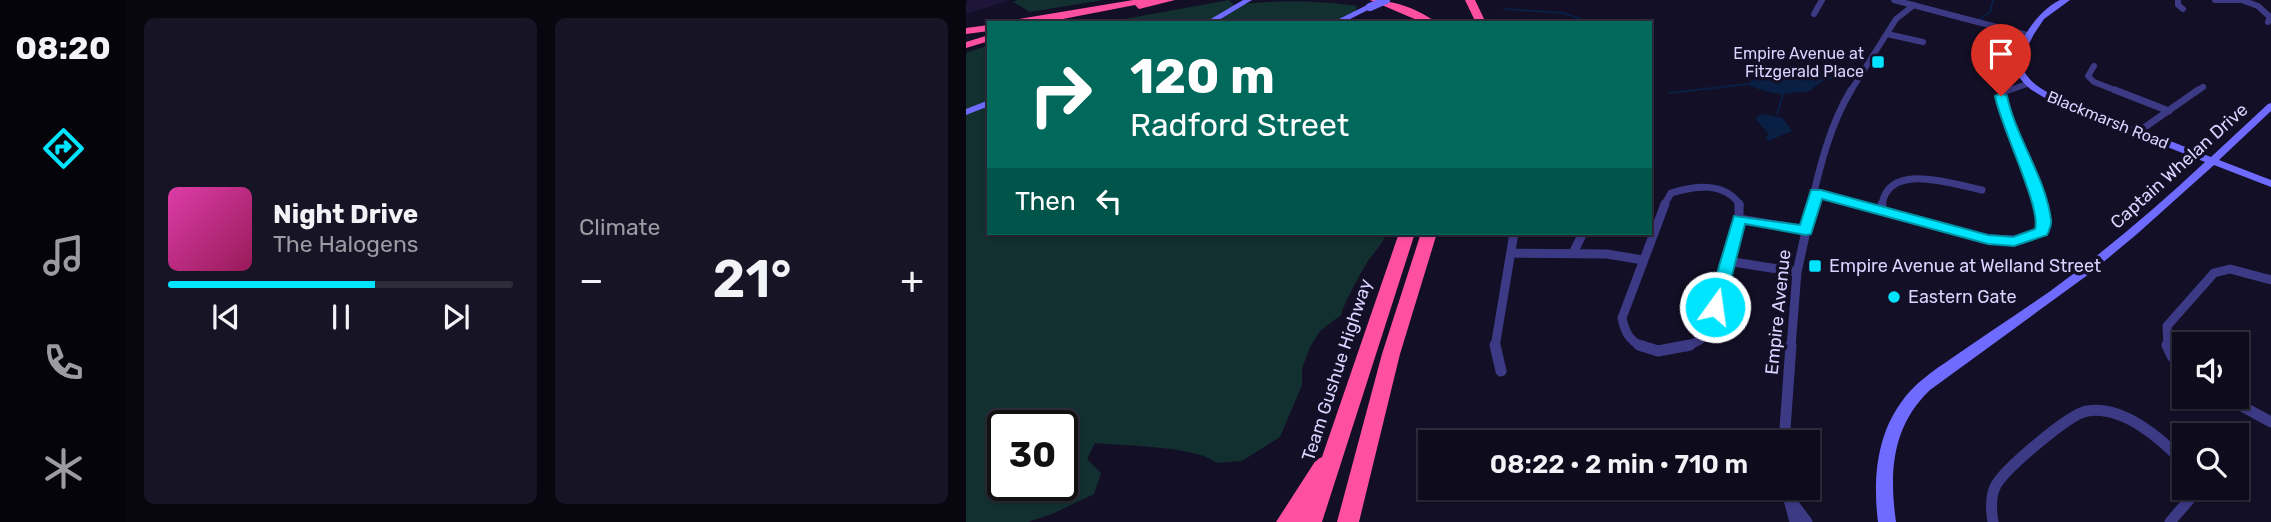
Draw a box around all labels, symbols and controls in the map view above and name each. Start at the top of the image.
pin [1971,24,2031,96]
text: 08:20 [15,29,111,67]
icon: arrive [1982,35,2020,73]
place label: Empire Avenue at Fitzgerald Place [1733,44,1864,81]
text: 120 m [1130,47,1275,105]
icon: right [1015,49,1106,140]
marker: Empire Avenue at Fitzgerald Place [1870,54,1886,70]
street label: Blackmarsh Road [2044,87,2172,153]
street label: Captain Whelan Drive [2106,99,2252,233]
text: Radford Street [1130,106,1349,144]
icon: directions [39,124,88,173]
icon: left [1090,182,1128,220]
text: Then [1015,186,1076,217]
text: Night Drive [273,199,418,230]
text: Climate [579,213,660,241]
text: The Halogens [273,230,419,258]
icon: music [39,231,88,280]
text: 21° [713,248,791,310]
street label: Empire Avenue [1760,248,1796,376]
place label: Empire Avenue at Welland Street [1829,255,2101,277]
text: − [579,257,604,303]
text: + [900,257,924,303]
marker: Empire Avenue at Welland Street [1807,258,1823,274]
position arrow [1678,270,1752,344]
street label: Team Gushue Highway [1297,276,1377,464]
place label: Eastern Gate [1908,286,2017,308]
marker: Eastern Gate [1886,289,1902,305]
icon: previous [207,298,245,336]
icon: pause [322,298,360,336]
icon: next [437,298,475,336]
map controls [2172,332,2249,500]
button: sound [2172,332,2249,409]
icon: phone [39,338,88,387]
speed limit sign: 30 [987,410,1078,501]
button: search [2172,423,2249,500]
icon: climate [39,444,88,493]
text: 08:22 · 2 min · 710 m [1490,449,1748,480]

